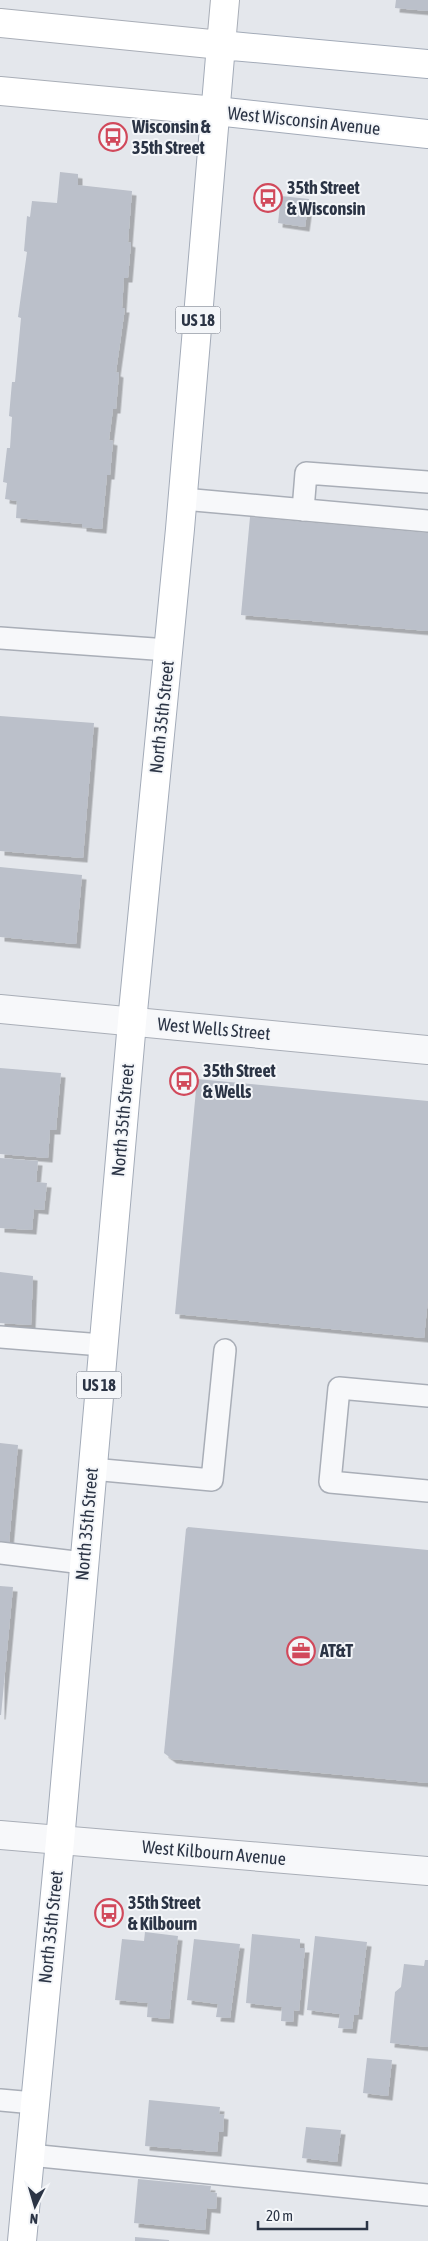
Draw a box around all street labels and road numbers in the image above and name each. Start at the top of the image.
street label: West Wisconsin Avenue [227,102,382,139]
road number: US 18 [176,306,220,334]
street label: North 35th Street [145,659,178,774]
street label: West Wells Street [157,1013,271,1044]
street label: North 35th Street [107,1063,138,1177]
road number: US 18 [76,1372,122,1398]
street label: North 35th Street [71,1467,102,1581]
street label: West Kilbourn Avenue [141,1836,287,1869]
street label: North 35th Street [34,1869,67,1984]

